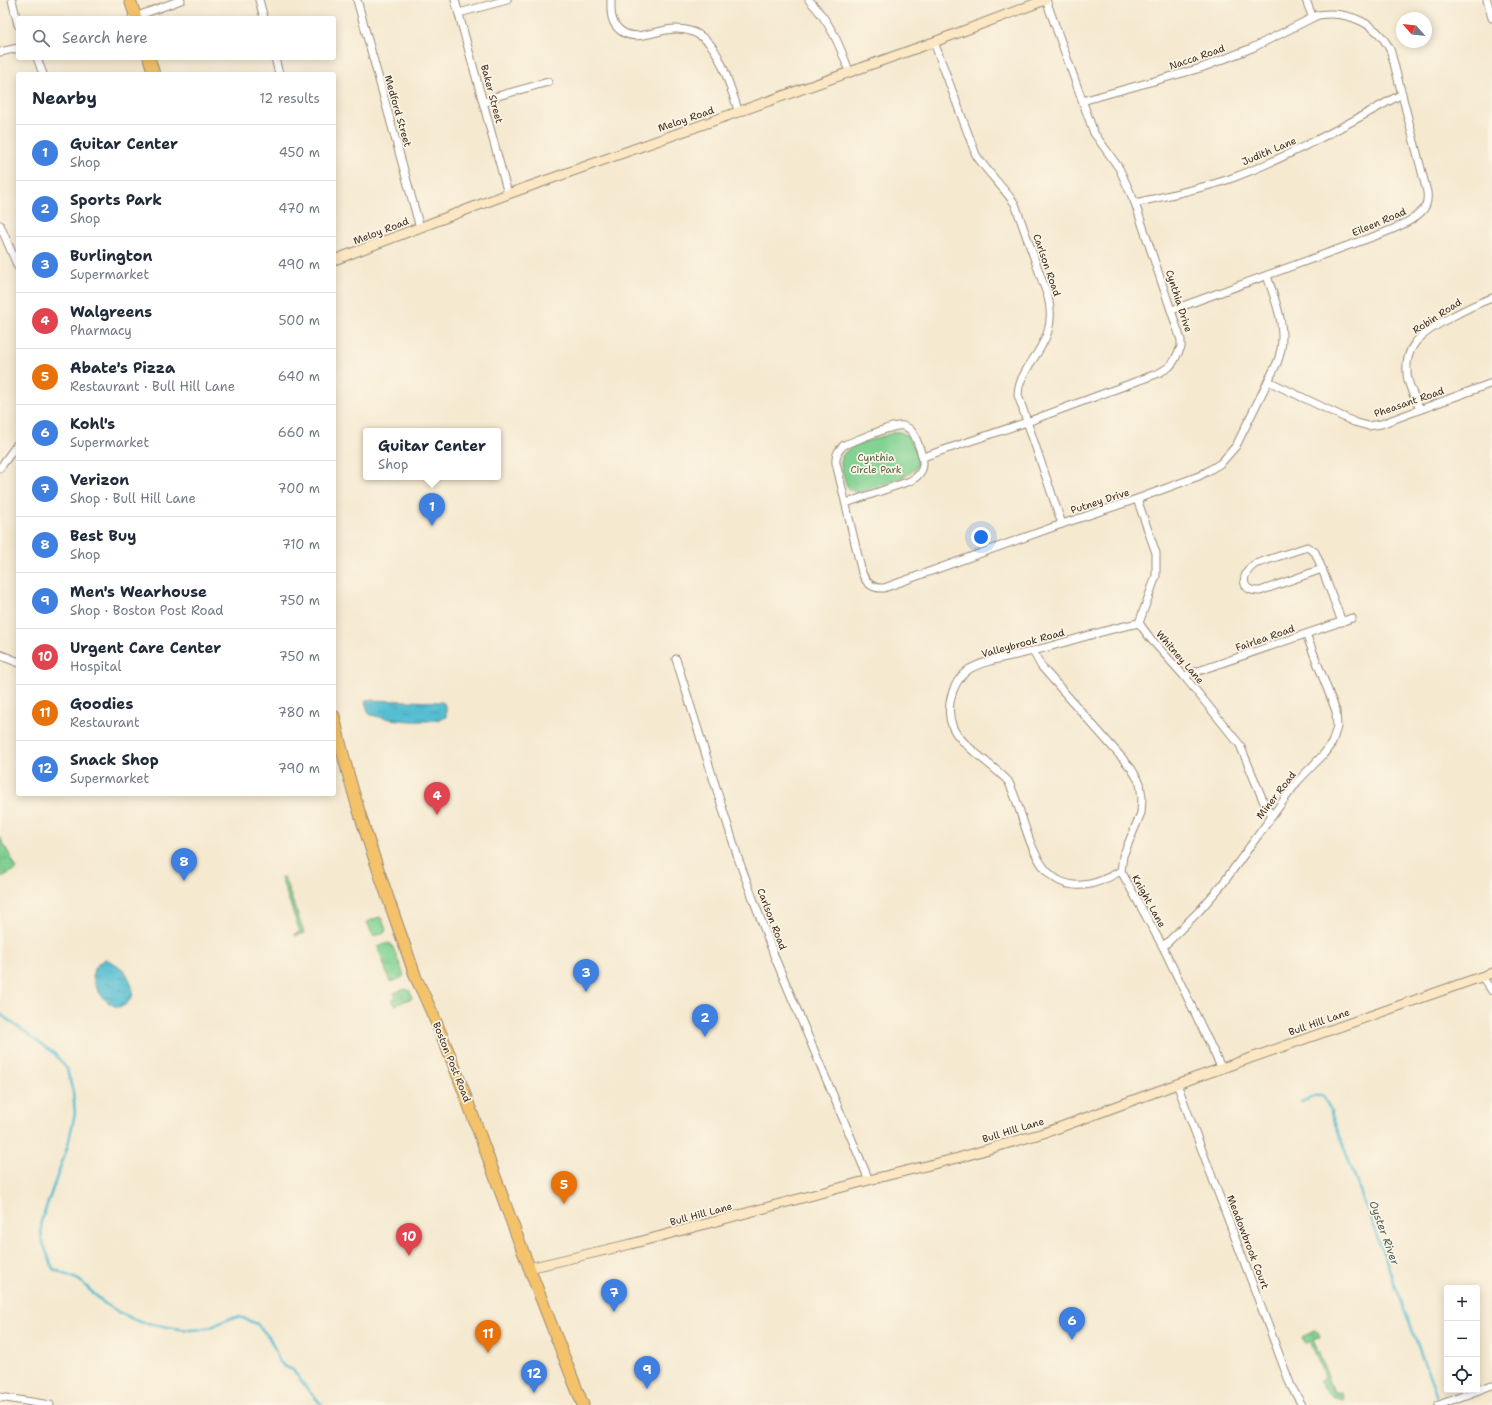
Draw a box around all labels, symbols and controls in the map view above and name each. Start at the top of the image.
north arrow [1396,12,1432,48]
search box [16,16,336,60]
icon: search [30,27,52,49]
text: Search here [62,28,148,48]
street label: Nacca Road [1167,41,1227,73]
street label: Baker Street [478,63,506,125]
street label: Medford Street [382,74,414,148]
text: Nearby [32,87,97,109]
text: 12 results [259,90,320,107]
street label: Meloy Road [656,103,716,135]
text: Guitar Center [70,134,178,154]
street label: Judith Lane [1240,134,1298,168]
text: 1 [42,144,48,161]
text: 450 m [279,144,320,161]
text: Shop [70,154,100,171]
text: Sports Park [70,190,162,210]
text: 2 [40,200,50,217]
text: 470 m [278,200,320,217]
street label: Eileen Road [1350,205,1409,239]
text: Shop [70,210,100,227]
street label: Meloy Road [351,214,411,248]
street label: Carlson Road [1030,232,1064,298]
text: Burlington [70,246,153,266]
text: 3 [40,256,50,273]
text: 490 m [278,256,320,273]
text: Supermarket [70,266,149,283]
street label: Cynthia Drive [1163,268,1195,334]
street label: Robin Road [1410,295,1464,337]
text: Walgreens [70,302,152,322]
text: 4 [40,312,50,329]
text: 500 m [278,312,320,329]
text: Pharmacy [70,322,132,339]
text: Abate's Pizza [70,358,175,378]
text: 5 [41,368,49,385]
text: 640 m [278,368,320,385]
text: Restaurant · Bull Hill Lane [70,378,235,395]
street label: Pheasant Road [1372,384,1446,420]
text: Kohl's [70,414,115,434]
text: 6 [40,424,50,441]
text: 660 m [278,424,320,441]
popup [363,428,501,480]
text: Supermarket [70,434,149,451]
text: Guitar Center [378,436,486,456]
park label: Cynthia Circle Park [850,451,902,476]
text: Shop [378,456,408,473]
text: Verizon [70,470,129,490]
text: 7 [40,480,50,497]
text: 700 m [277,480,320,497]
street label: Putney Drive [1069,485,1131,517]
text: Shop · Bull Hill Lane [70,490,196,507]
pin: 1 [419,493,445,526]
text: Best Buy [70,526,136,546]
your location [971,527,991,547]
text: 8 [40,536,50,553]
text: 710 m [282,536,320,553]
text: Shop [70,546,100,563]
text: Men's Wearhouse [70,582,207,602]
text: 9 [40,592,50,609]
text: 750 m [279,592,320,609]
text: Shop · Boston Post Road [70,602,224,619]
street label: Fairlea Road [1234,622,1297,654]
street label: Valleybrook Road [980,625,1067,660]
street label: Whitney Lane [1153,628,1207,687]
text: Urgent Care Center [70,638,221,658]
text: 10 [38,648,52,665]
text: 750 m [279,648,320,665]
text: Hospital [70,658,121,675]
text: Goodies [70,694,133,714]
text: 11 [39,704,51,721]
text: 780 m [278,704,320,721]
text: Restaurant [70,714,140,731]
text: Snack Shop [70,750,159,770]
text: 12 [38,760,52,777]
text: 790 m [278,760,320,777]
street label: Miner Road [1253,768,1299,821]
text: Supermarket [70,770,149,787]
pin: 4 [424,782,450,815]
pin: 8 [171,848,197,881]
street label: Knight Lane [1129,872,1169,930]
street label: Carlson Road [754,886,790,952]
pin: 3 [573,959,599,992]
pin: 2 [692,1004,718,1037]
street label: Bull Hill Lane [1287,1005,1352,1039]
street label: Boston Post Road [430,1020,474,1105]
street label: Bull Hill Lane [981,1114,1046,1146]
pin: 5 [551,1171,577,1204]
street label: Meadowbrook Court [1224,1193,1272,1291]
street label: Bull Hill Lane [668,1199,734,1229]
water label: Oyster River [1365,1199,1403,1268]
pin: 10 [396,1223,422,1256]
pin: 7 [601,1279,627,1312]
map controls [1444,1285,1480,1393]
button: + [1444,1285,1480,1321]
pin: 6 [1059,1307,1085,1340]
pin: 11 [475,1320,501,1353]
button: − [1444,1321,1480,1357]
pin: 9 [634,1356,660,1389]
button: locate [1444,1357,1480,1393]
pin: 12 [521,1360,547,1393]

